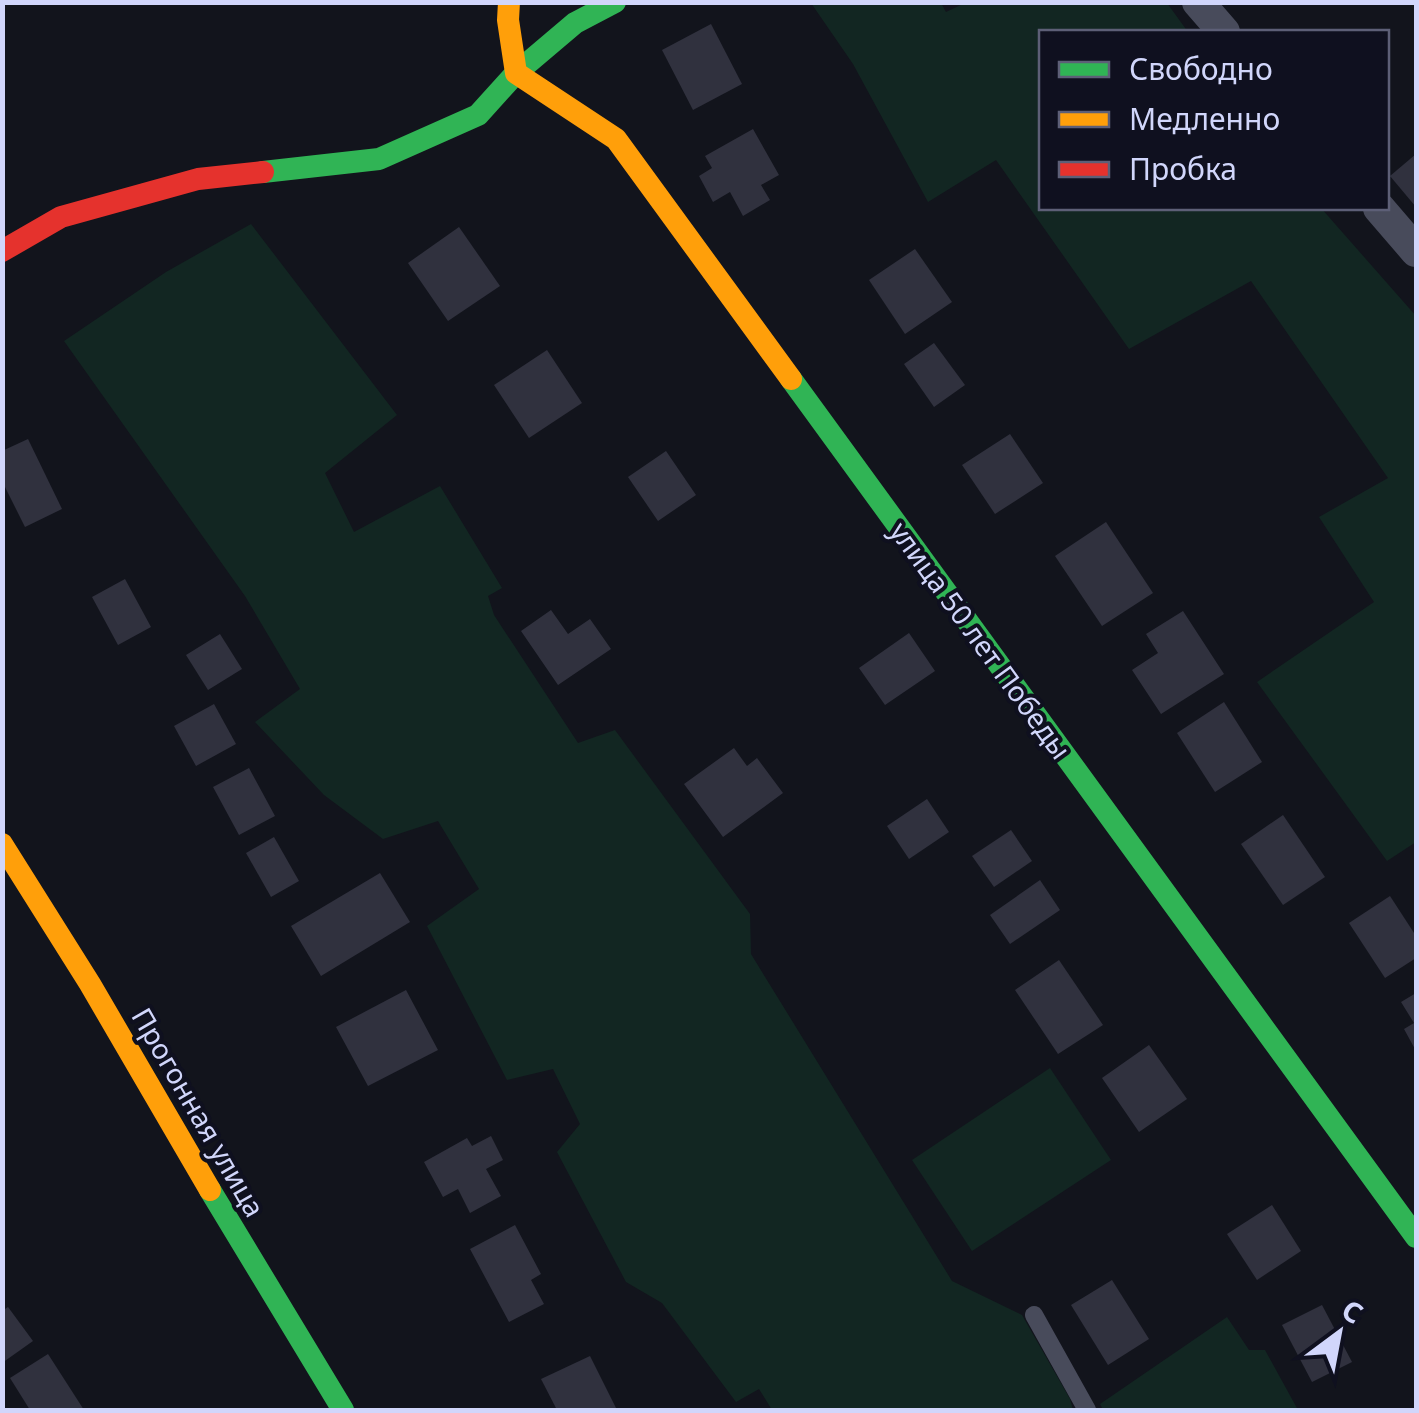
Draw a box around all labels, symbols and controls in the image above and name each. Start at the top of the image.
legend [1039,30,1389,210]
text: Свободно [1129,48,1273,89]
text: Медленно [1129,98,1280,139]
text: Пробка [1129,148,1237,189]
street label: улица 50 лет Победы [882,513,1080,767]
street label: Прогонная улица [124,1000,274,1224]
north arrow [1289,1283,1389,1383]
text: С [1335,1290,1371,1332]

